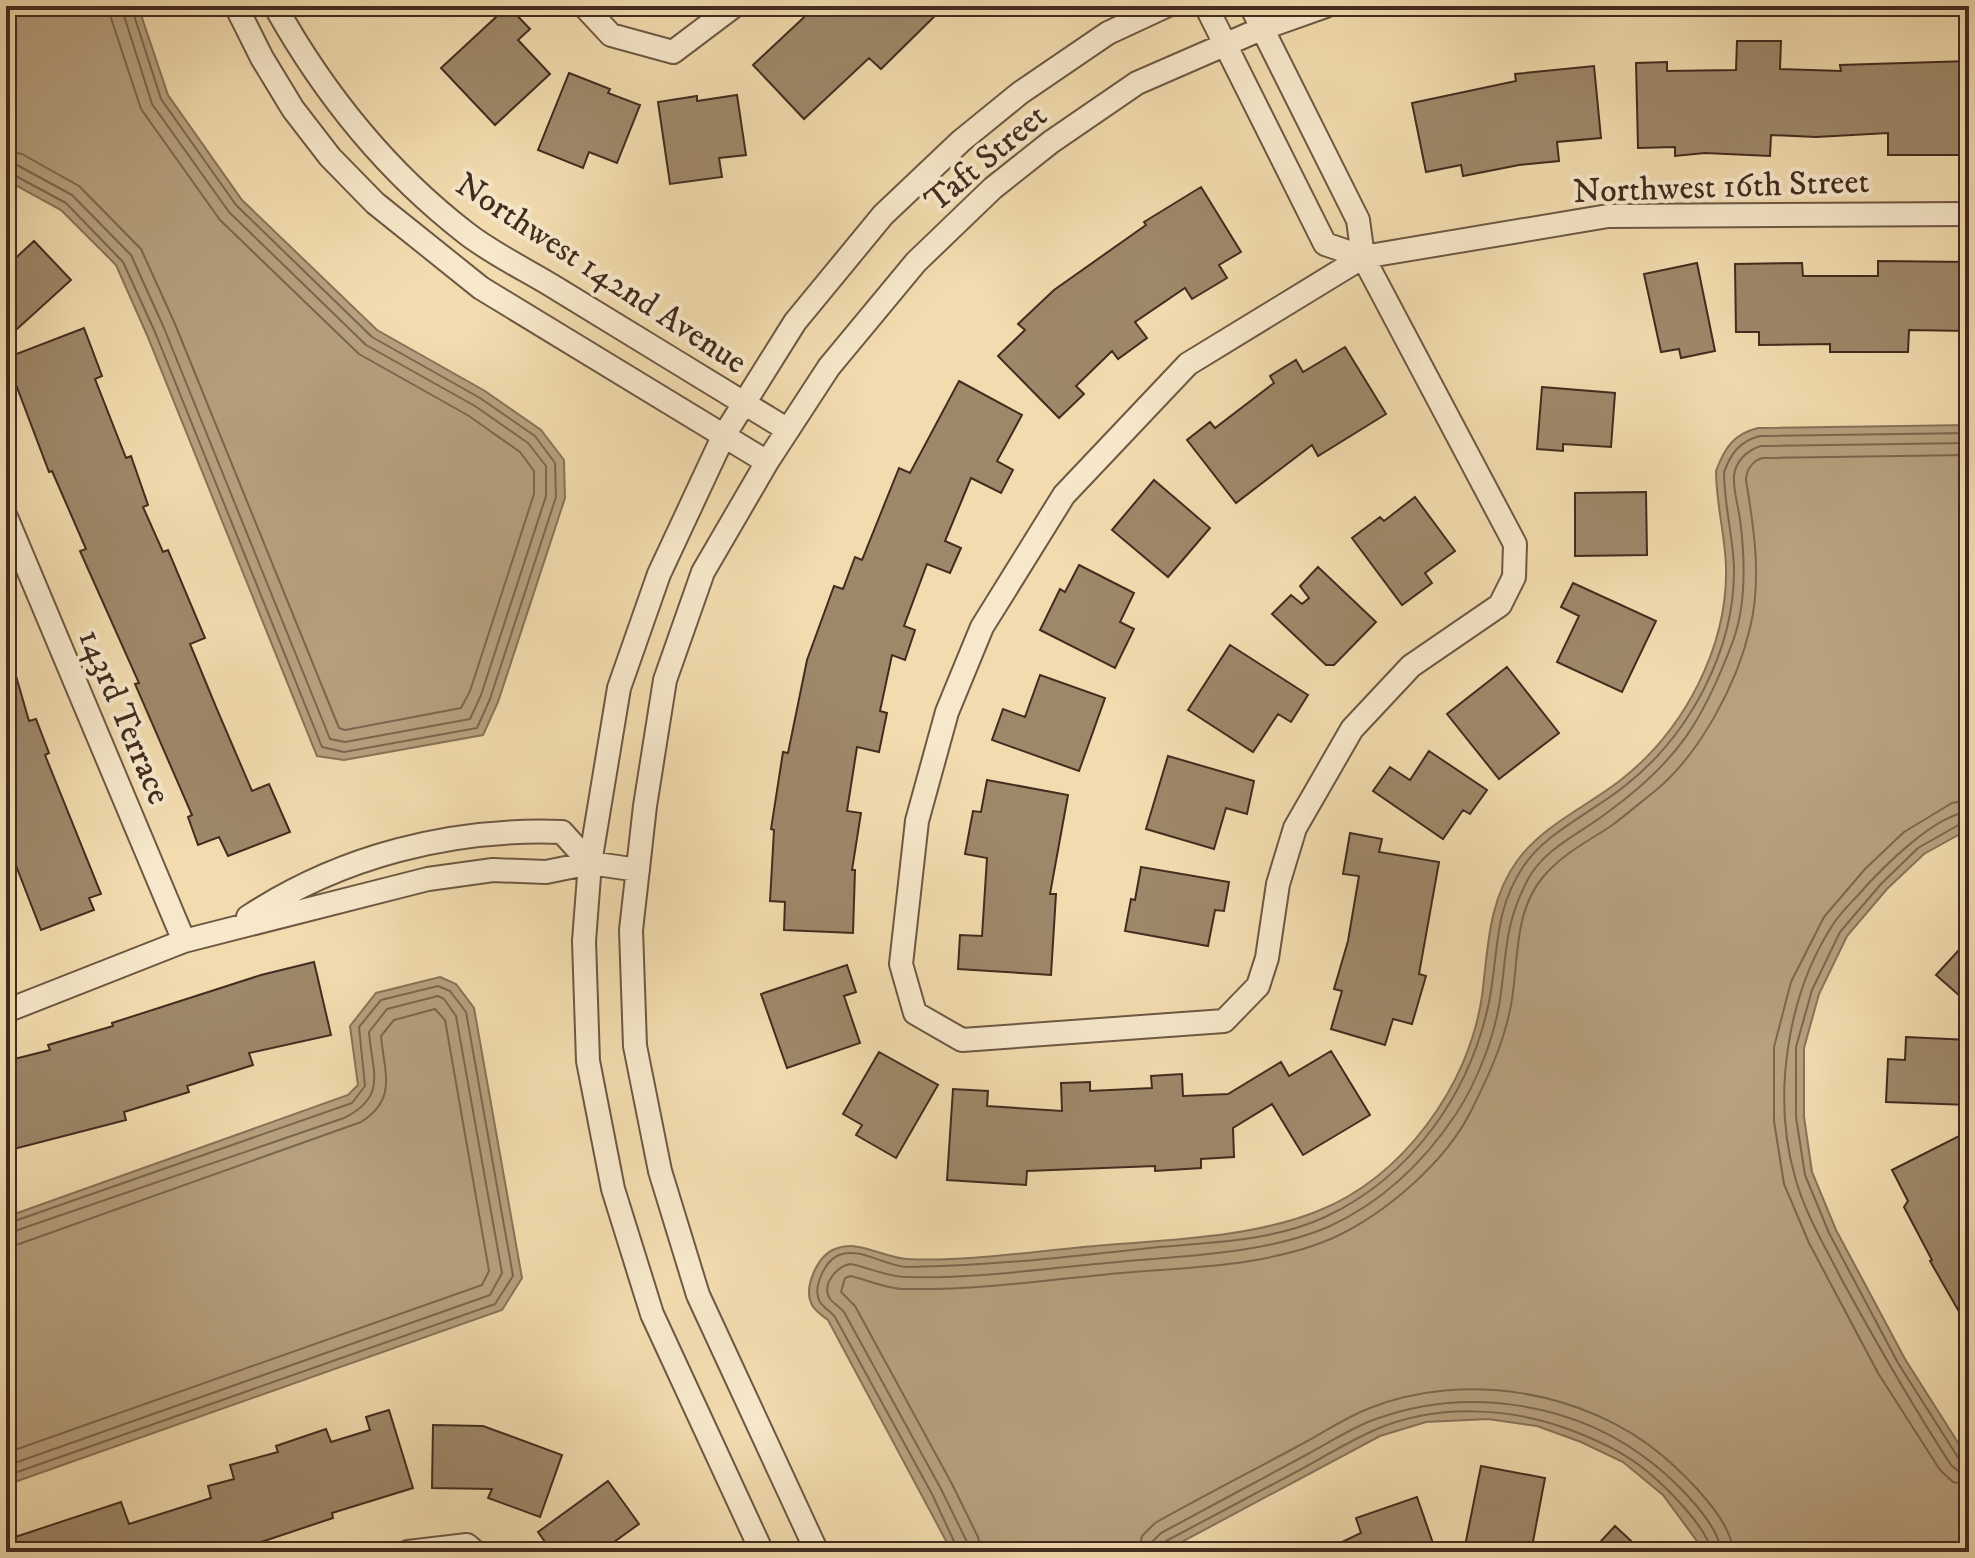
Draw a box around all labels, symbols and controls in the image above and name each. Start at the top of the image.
street label: Taft Street [917,95,1056,222]
street label: Northwest 16th Street [1572,161,1870,213]
street label: Northwest 142nd Avenue [447,164,754,384]
street label: 143rd Terrace [68,623,180,811]

